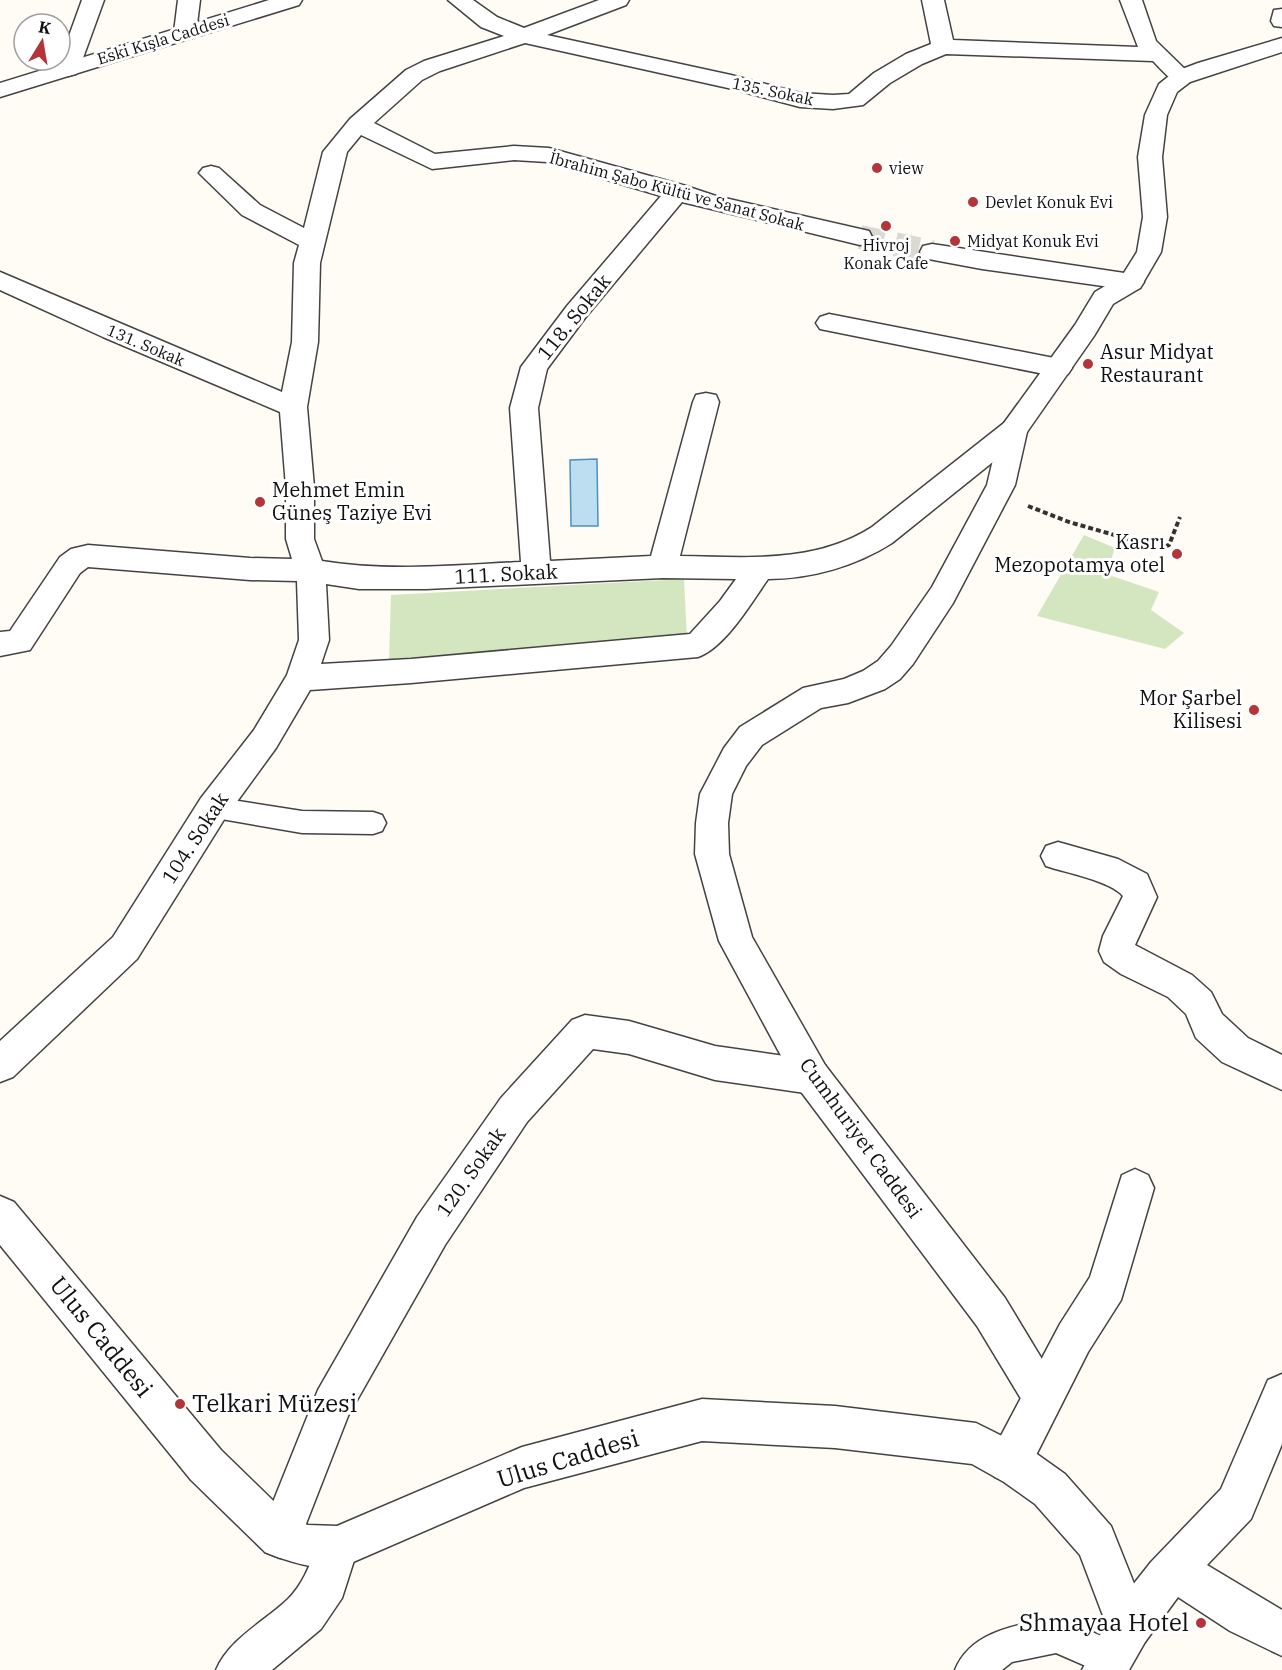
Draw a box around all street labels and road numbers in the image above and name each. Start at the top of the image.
street label: Eski Kışla Caddesi [94,9,232,69]
street label: 135. Sokak [730,73,816,110]
street label: İbrahim Şabo Kültü ve Sanat Sokak [547,147,807,235]
street label: 118. Sokak [531,268,617,365]
street label: 131. Sokak [104,320,189,371]
street label: 111. Sokak [454,557,559,590]
street label: 104. Sokak [155,787,234,888]
street label: Cumhuriyet Caddesi [794,1052,929,1223]
street label: 120. Sokak [430,1121,511,1222]
street label: Ulus Caddesi [43,1269,160,1403]
street label: Ulus Caddesi [493,1421,643,1495]

